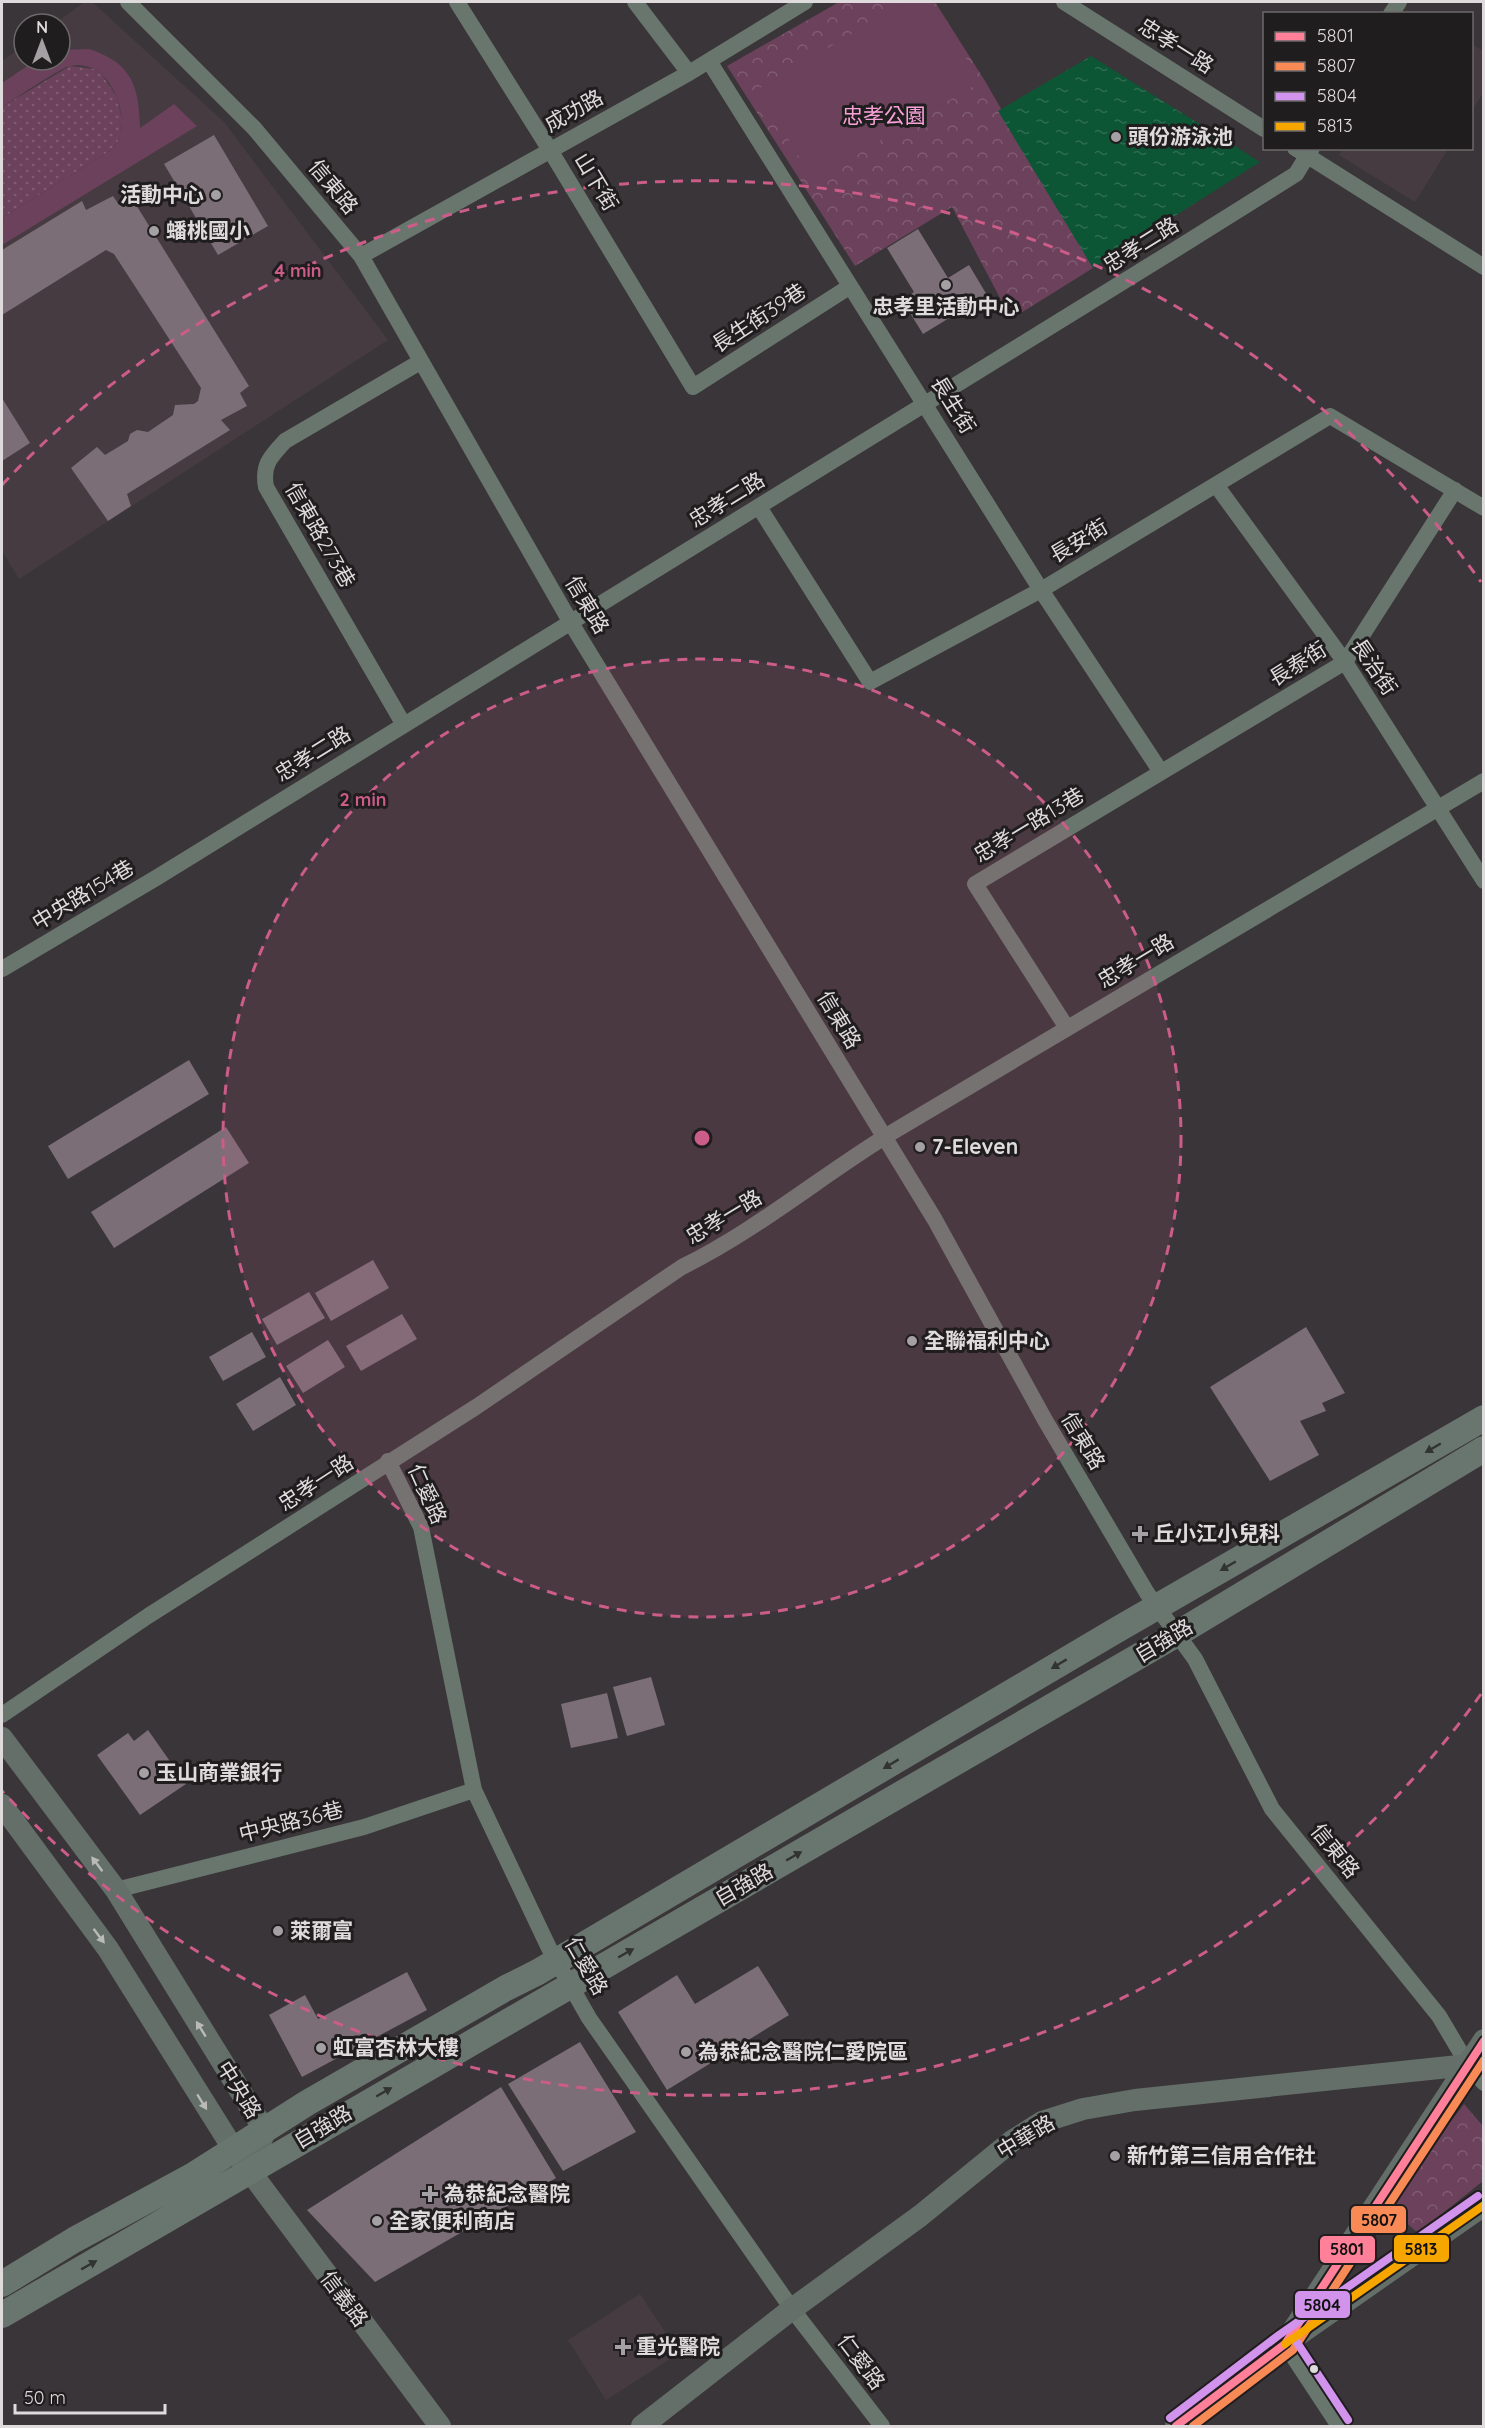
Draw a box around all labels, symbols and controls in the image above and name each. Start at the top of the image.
north arrow [12,12,72,72]
street label: 忠孝一路 [1134,12,1219,78]
legend [1263,12,1473,150]
text: N [36,17,48,37]
text: 5801 [1317,24,1354,47]
text: 5807 [1317,54,1355,77]
street label: 成功路 [540,83,607,137]
text: 5804 [1317,84,1357,107]
park label: 忠孝公園 [842,102,926,128]
text: 5813 [1317,114,1353,137]
place label: 頭份游泳池 [1128,123,1233,149]
marker: 頭份游泳池 [1109,130,1123,144]
street label: 山下街 [569,148,624,215]
street label: 信東路 [304,154,364,219]
place label: 活動中心 [120,181,204,207]
marker: 活動中心 [209,188,223,202]
street label: 忠孝二路 [1098,211,1183,277]
place label: 蟠桃國小 [166,217,250,243]
marker: 蟠桃國小 [147,224,161,238]
text: 4 min [274,259,322,282]
street label: 長生街39巷 [707,277,810,357]
marker: 忠孝里活動中心 [939,278,953,292]
place label: 忠孝里活動中心 [873,293,1020,319]
street label: 長生街 [926,371,982,438]
street label: 忠孝二路 [684,466,769,532]
street label: 信東路273巷 [280,477,361,592]
street label: 長安街 [1045,513,1112,568]
street label: 信東路 [560,571,615,638]
street label: 長治街 [1346,633,1403,700]
street label: 長泰街 [1264,635,1331,691]
street label: 忠孝二路 [270,720,355,786]
street label: 忠孝一路13巷 [969,781,1088,867]
text: 2 min [340,788,386,811]
street label: 中央路154巷 [27,854,138,935]
street label: 忠孝一路 [1093,927,1178,993]
street label: 信東路 [812,986,867,1053]
centre of rings [692,1128,712,1148]
place label: 7-Eleven [932,1133,1018,1159]
marker: 7-Eleven [913,1140,927,1154]
street label: 忠孝一路 [681,1183,766,1249]
place label: 全聯福利中心 [924,1327,1050,1353]
marker: 全聯福利中心 [905,1334,919,1348]
street label: 信東路 [1056,1407,1111,1474]
one-way arrow [1425,1442,1441,1453]
street label: 忠孝一路 [273,1448,358,1516]
street label: 仁愛路 [403,1460,453,1528]
place label: 丘小江小兒科 [1154,1520,1280,1546]
marker: 丘小江小兒科 [1131,1525,1149,1543]
one-way arrow [1219,1561,1236,1571]
street label: 自強路 [1130,1613,1197,1668]
one-way arrow [1051,1659,1067,1670]
one-way arrow [883,1758,899,1769]
place label: 玉山商業銀行 [156,1759,282,1785]
marker: 玉山商業銀行 [137,1766,151,1780]
street label: 中央路36巷 [236,1796,345,1847]
street label: 信東路 [1306,1818,1366,1883]
one-way arrow [786,1851,803,1861]
one-way arrow [90,1856,103,1872]
street label: 自強路 [710,1857,777,1911]
place label: 萊爾富 [290,1917,353,1943]
marker: 萊爾富 [271,1924,285,1938]
one-way arrow [93,1928,105,1944]
street label: 仁愛路 [560,1932,614,1999]
one-way arrow [618,1948,634,1959]
one-way arrow [195,2021,206,2037]
place label: 虹富杏林大樓 [333,2034,459,2060]
place label: 為恭紀念醫院仁愛院區 [698,2038,908,2064]
marker: 虹富杏林大樓 [314,2041,328,2055]
marker: 為恭紀念醫院仁愛院區 [679,2045,693,2059]
street label: 中央路 [212,2056,268,2123]
one-way arrow [376,2087,393,2097]
one-way arrow [197,2094,208,2110]
street label: 自強路 [289,2099,356,2154]
street label: 中華路 [992,2109,1059,2164]
place label: 新竹第三信用合作社 [1127,2142,1316,2168]
marker: 新竹第三信用合作社 [1108,2149,1122,2163]
place label: 為恭紀念醫院 [444,2180,570,2206]
marker: 為恭紀念醫院 [421,2185,439,2203]
line badge: 5807 [1350,2205,1407,2234]
place label: 全家便利商店 [389,2207,515,2233]
text: 5807 [1361,2210,1397,2230]
marker: 全家便利商店 [370,2214,384,2228]
line badge: 5813 [1393,2234,1450,2263]
line badge: 5801 [1319,2235,1376,2264]
text: 5801 [1330,2239,1364,2259]
text: 5813 [1405,2239,1437,2259]
one-way arrow [81,2260,98,2270]
street label: 信義路 [315,2265,374,2331]
line badge: 5804 [1294,2290,1351,2319]
text: 5804 [1303,2295,1341,2315]
street label: 仁愛路 [832,2328,891,2394]
place label: 重光醫院 [636,2333,720,2359]
marker: 重光醫院 [614,2338,632,2356]
unlabelled marker [1308,2363,1320,2375]
scale bar [15,2377,165,2415]
text: 50 m [24,2386,66,2409]

